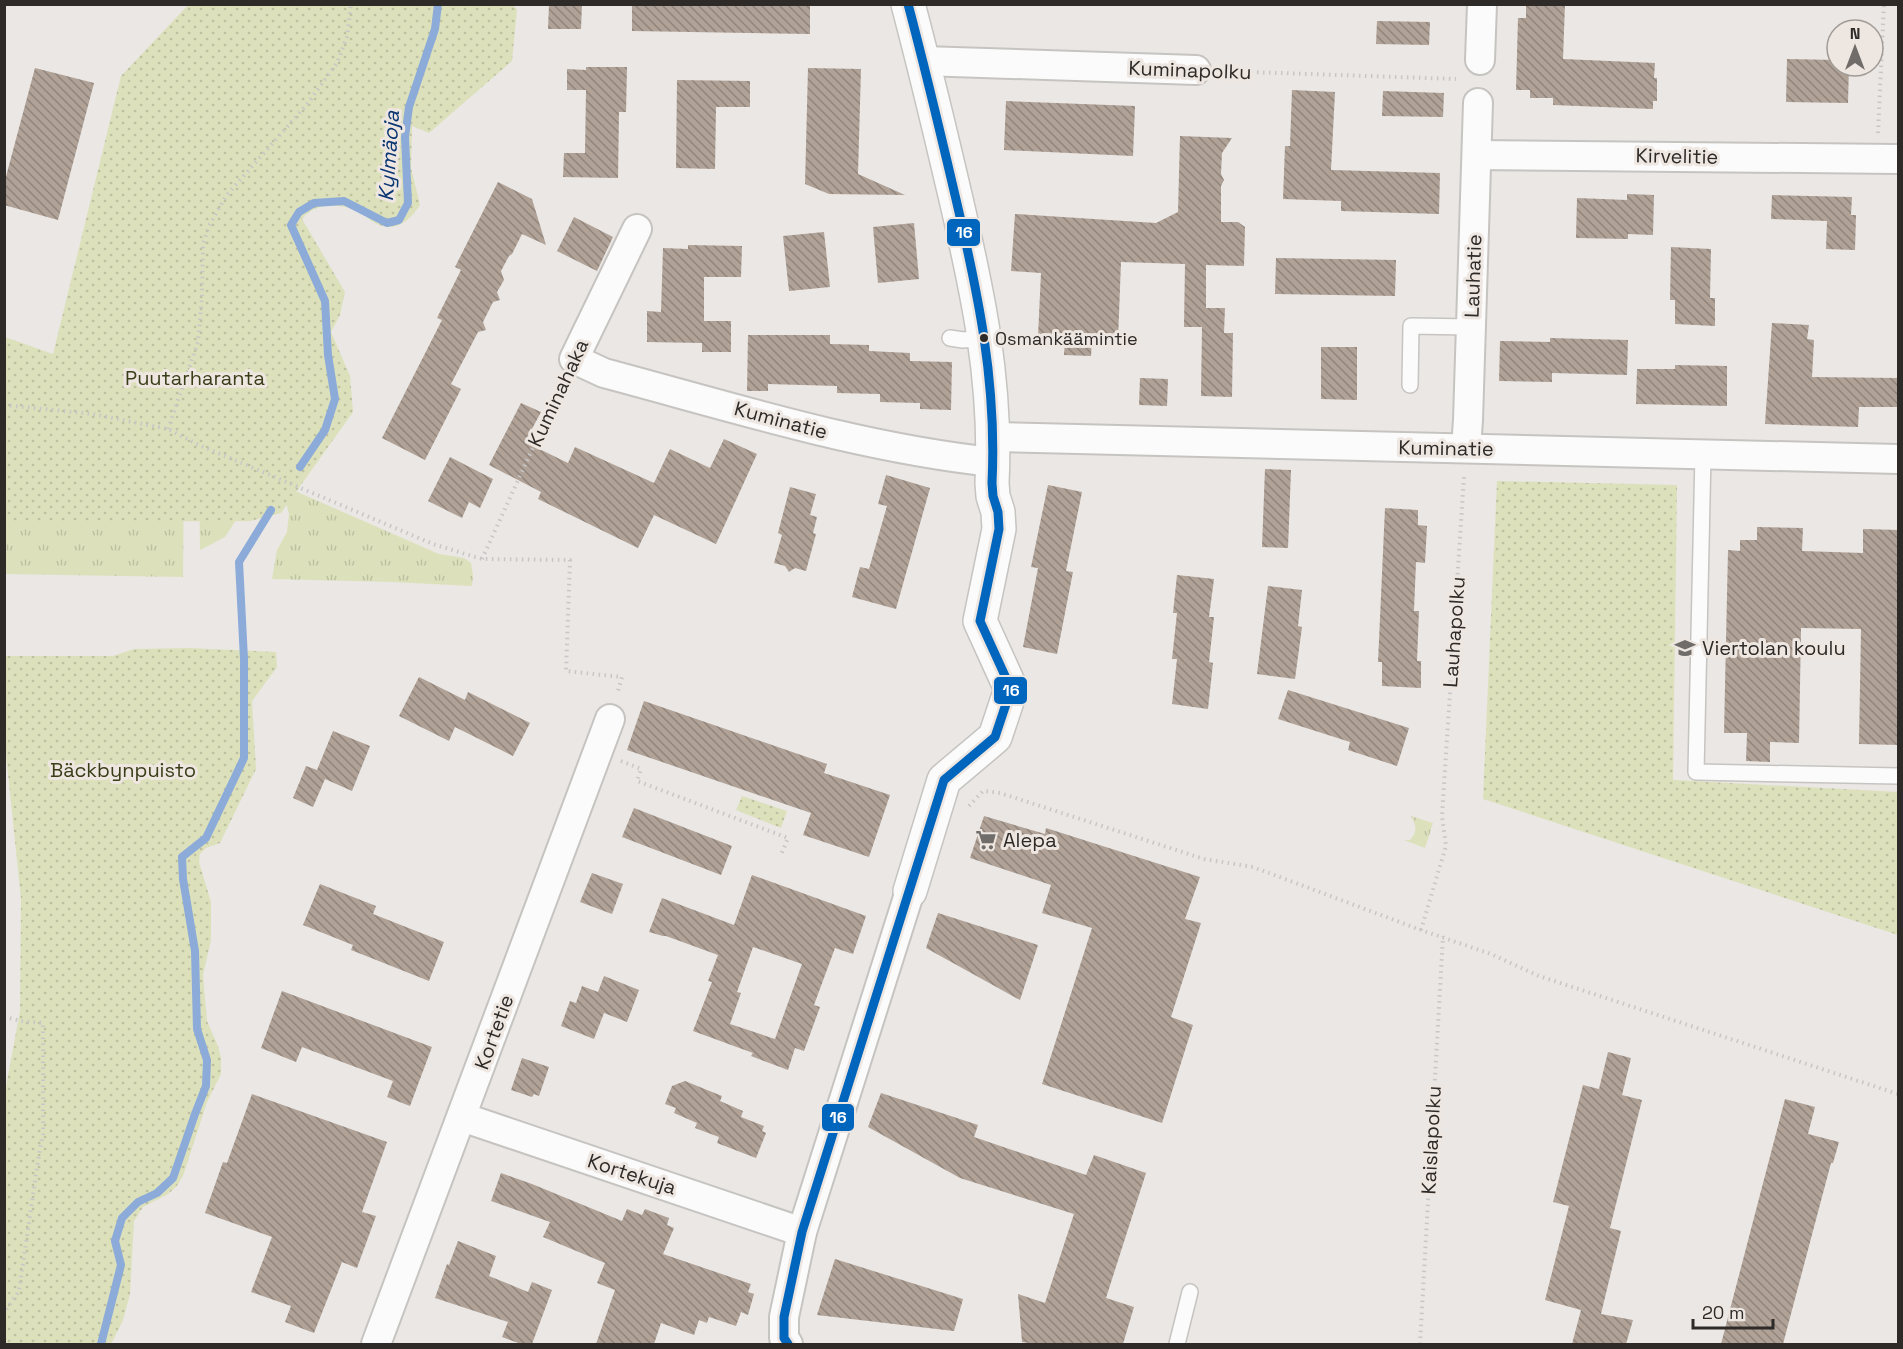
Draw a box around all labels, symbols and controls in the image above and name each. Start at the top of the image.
north arrow [1825,18,1885,78]
text: N [1850,23,1860,44]
street label: Kuminapolku [1128,55,1252,85]
water label: Kylmäoja [372,109,405,202]
street label: Kirvelitie [1635,142,1719,170]
line badge: 16 [946,218,981,247]
text: 16 [955,222,973,243]
street label: Lauhatie [1459,234,1487,318]
place label: Osmankäämintie [995,327,1138,350]
marker: Osmankäämintie [978,332,990,344]
street label: Kuminahaka [522,335,594,451]
park label: Puutarharanta [125,365,265,391]
street label: Kuminatie [732,395,830,445]
street label: Kuminatie [1398,434,1494,462]
street label: Lauhapolku [1437,576,1471,688]
place label: Viertolan koulu [1702,635,1846,661]
school or university icon: Viertolan koulu [1673,636,1697,660]
line badge: 16 [993,676,1028,705]
text: 16 [1002,680,1020,701]
park label: Bäckbynpuisto [50,757,196,783]
place label: Alepa [1003,827,1057,853]
supermarket icon: Alepa [974,828,998,852]
street label: Kortetie [468,991,520,1073]
street label: Kaislapolku [1415,1085,1447,1195]
line badge: 16 [821,1103,855,1132]
text: 16 [829,1107,847,1128]
street label: Kortekuja [584,1147,680,1201]
scale bar [1693,1292,1772,1330]
text: 20 m [1702,1301,1745,1324]

